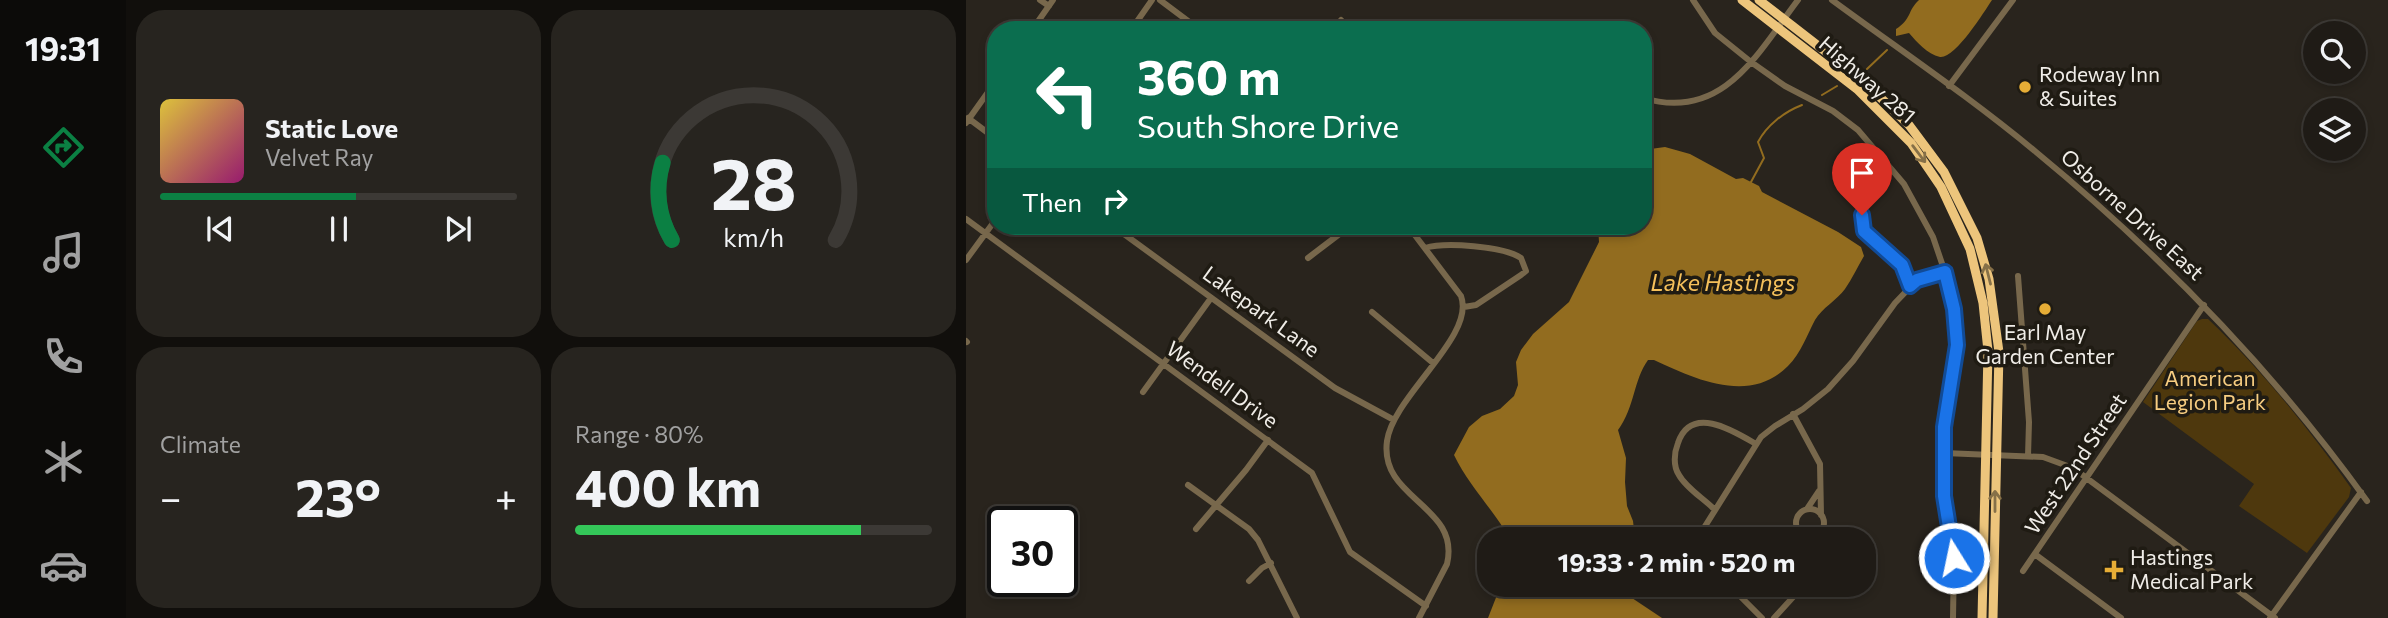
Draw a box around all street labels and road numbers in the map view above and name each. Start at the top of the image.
street label: Highway 281 [1815,30,1921,128]
street label: Osborne Drive East [2056,143,2210,285]
street label: Lakepark Lane [1199,260,1325,362]
street label: Wendell Drive [1162,335,1283,433]
street label: West 22nd Street [2019,388,2131,538]

